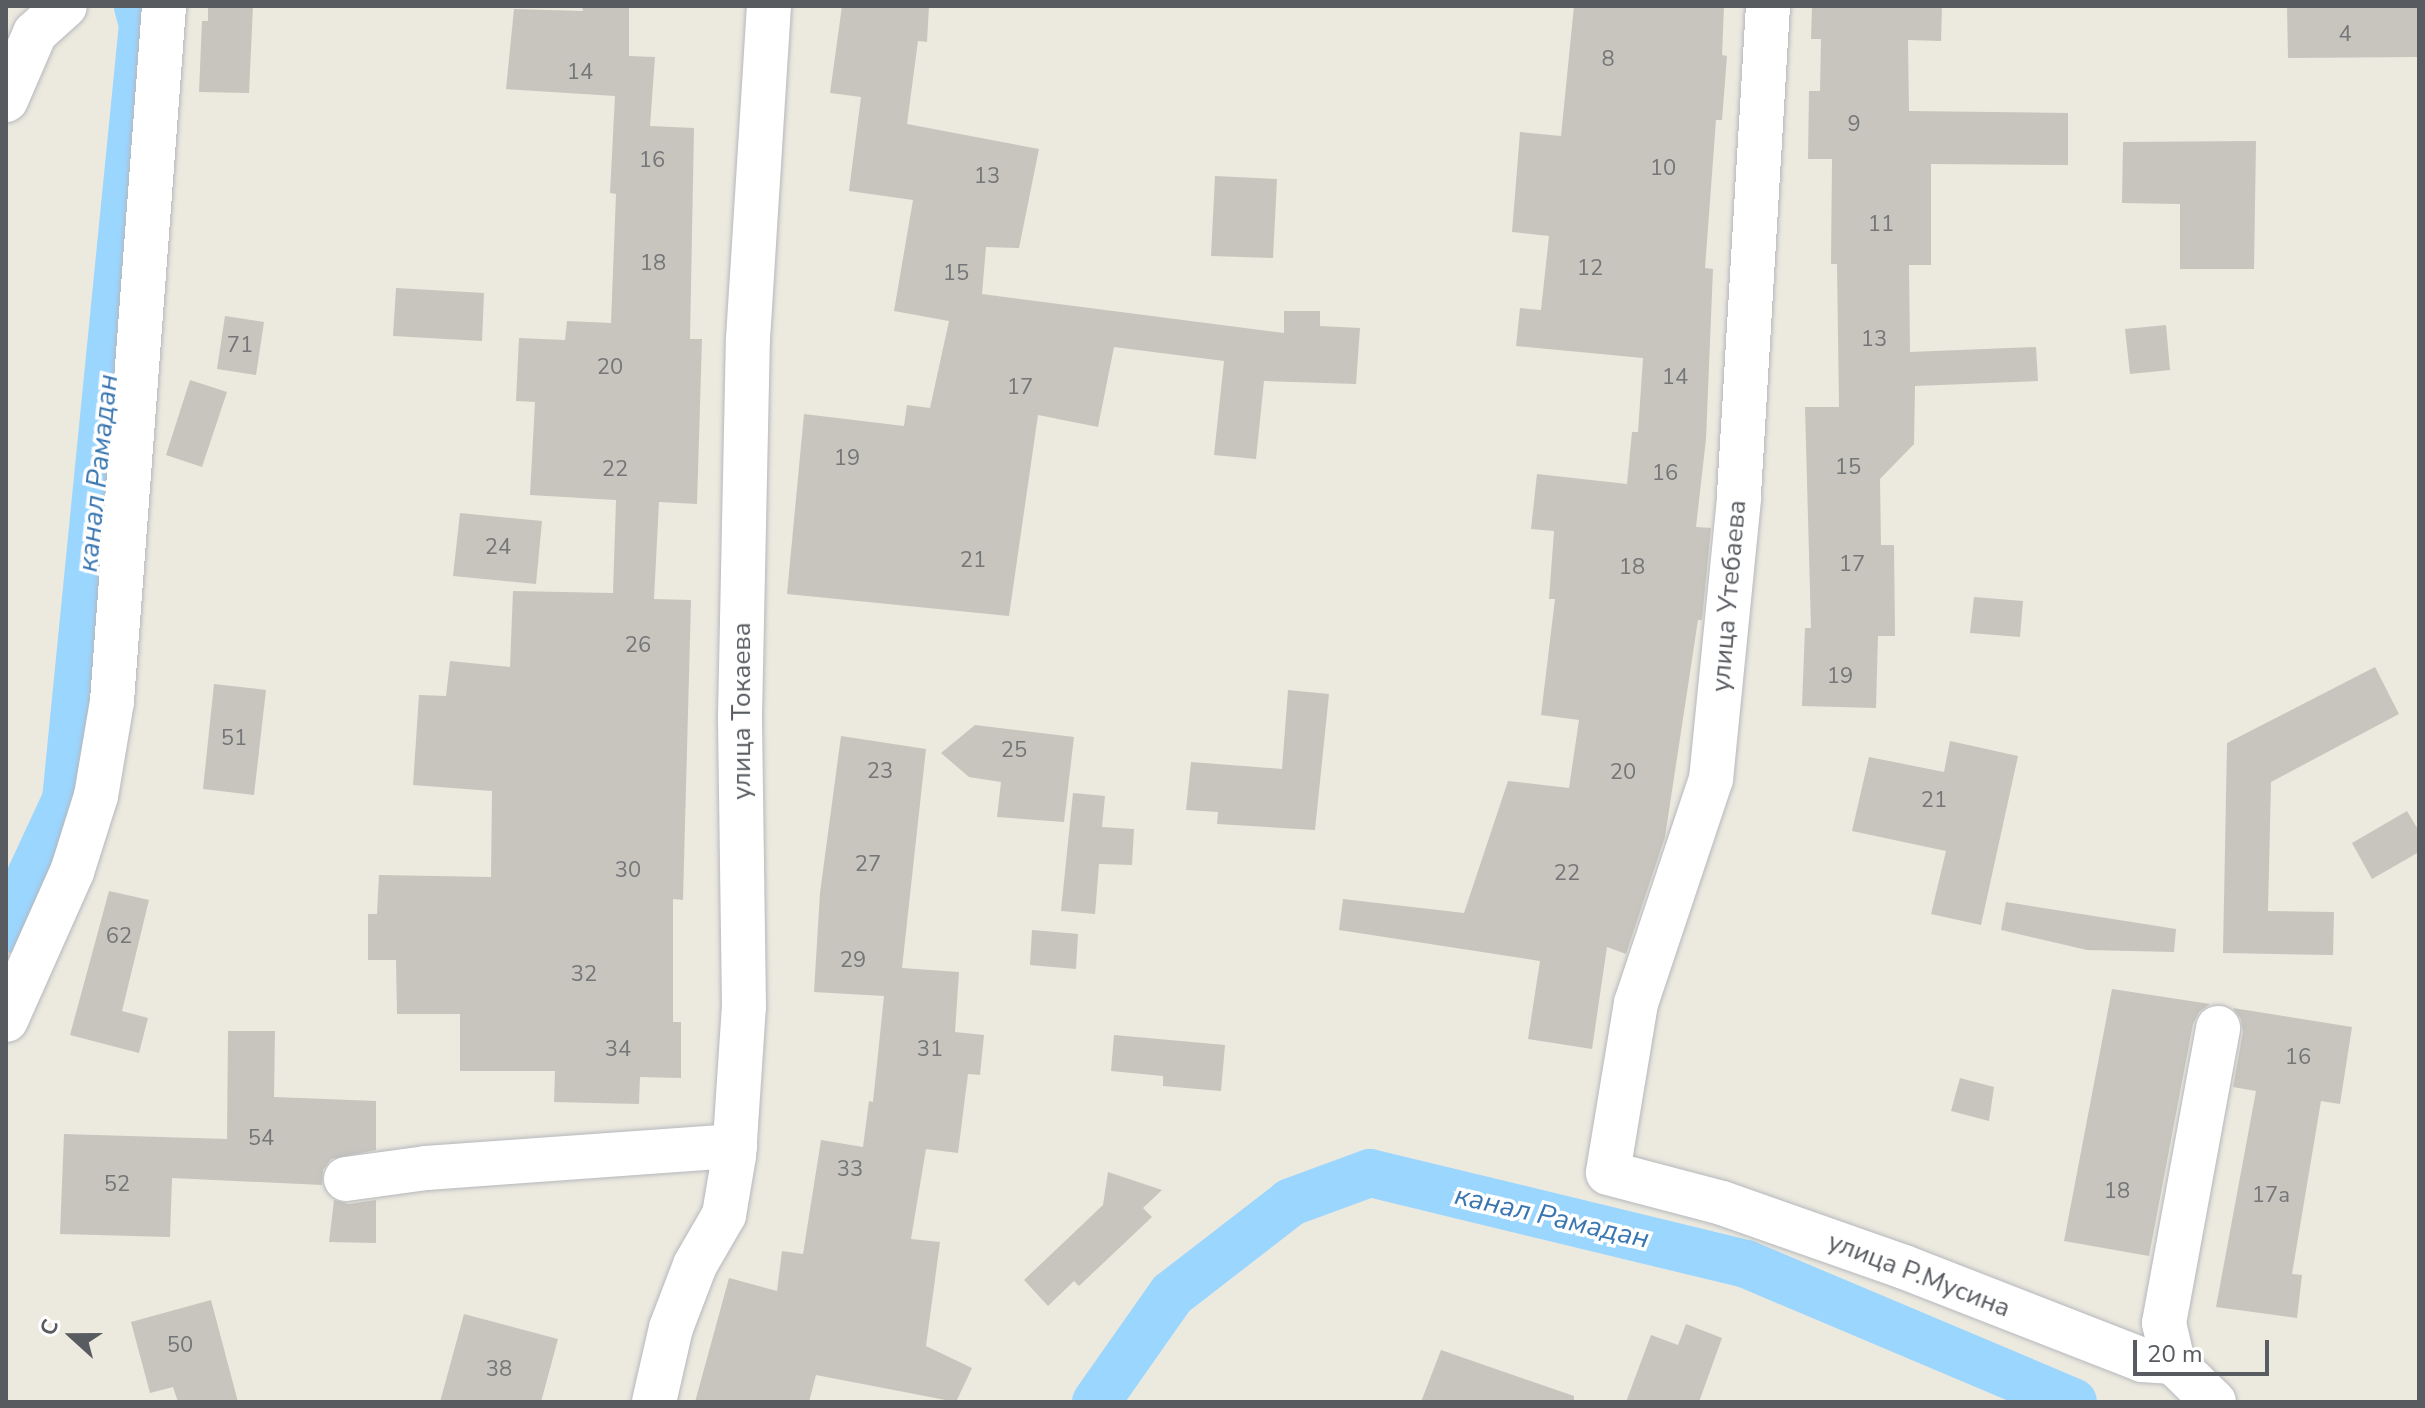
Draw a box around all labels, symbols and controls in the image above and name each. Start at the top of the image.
house number: 4 [2338,22,2352,48]
house number: 8 [1601,47,1615,73]
house number: 14 [567,60,593,86]
house number: 9 [1847,112,1861,138]
house number: 16 [639,148,665,174]
house number: 10 [1650,156,1676,182]
house number: 13 [974,164,1000,190]
house number: 11 [1868,212,1894,238]
house number: 18 [640,251,666,277]
house number: 12 [1577,256,1603,282]
house number: 15 [943,261,969,287]
house number: 13 [1861,327,1887,353]
house number: 71 [227,333,253,359]
house number: 20 [597,355,623,381]
house number: 14 [1662,365,1688,391]
water label: канал Рамадан [71,372,125,574]
house number: 17 [1007,375,1033,401]
house number: 19 [834,446,860,472]
house number: 15 [1835,455,1861,481]
house number: 22 [602,457,628,483]
house number: 16 [1652,461,1678,487]
street label: улица Утебаева [1705,499,1753,693]
house number: 24 [485,535,511,561]
house number: 21 [960,548,986,574]
house number: 17 [1839,552,1865,578]
house number: 18 [1619,555,1645,581]
street label: улица Токаева [726,622,758,800]
house number: 26 [625,633,651,659]
house number: 19 [1827,664,1853,690]
house number: 51 [221,726,247,752]
house number: 25 [1001,738,1027,764]
house number: 23 [867,759,893,785]
house number: 20 [1610,760,1636,786]
house number: 21 [1921,788,1947,814]
house number: 27 [855,852,881,878]
house number: 30 [615,858,641,884]
house number: 22 [1554,861,1580,887]
house number: 62 [106,924,132,950]
house number: 29 [840,948,866,974]
house number: 32 [571,962,597,988]
house number: 34 [605,1037,631,1063]
house number: 31 [917,1037,943,1063]
house number: 16 [2285,1045,2311,1071]
house number: 54 [248,1126,274,1152]
house number: 33 [837,1157,863,1183]
house number: 52 [104,1172,130,1198]
water label: канал Рамадан [1451,1178,1653,1256]
house number: 18 [2104,1179,2130,1205]
house number: 17а [2252,1183,2290,1209]
street label: улица Р.Мусина [1823,1226,2015,1324]
north arrow [32,1296,112,1376]
text: С [33,1315,66,1340]
scale bar [2137,1324,2273,1374]
house number: 50 [167,1333,193,1359]
text: 20 m [2147,1338,2203,1370]
house number: 38 [486,1357,512,1383]

